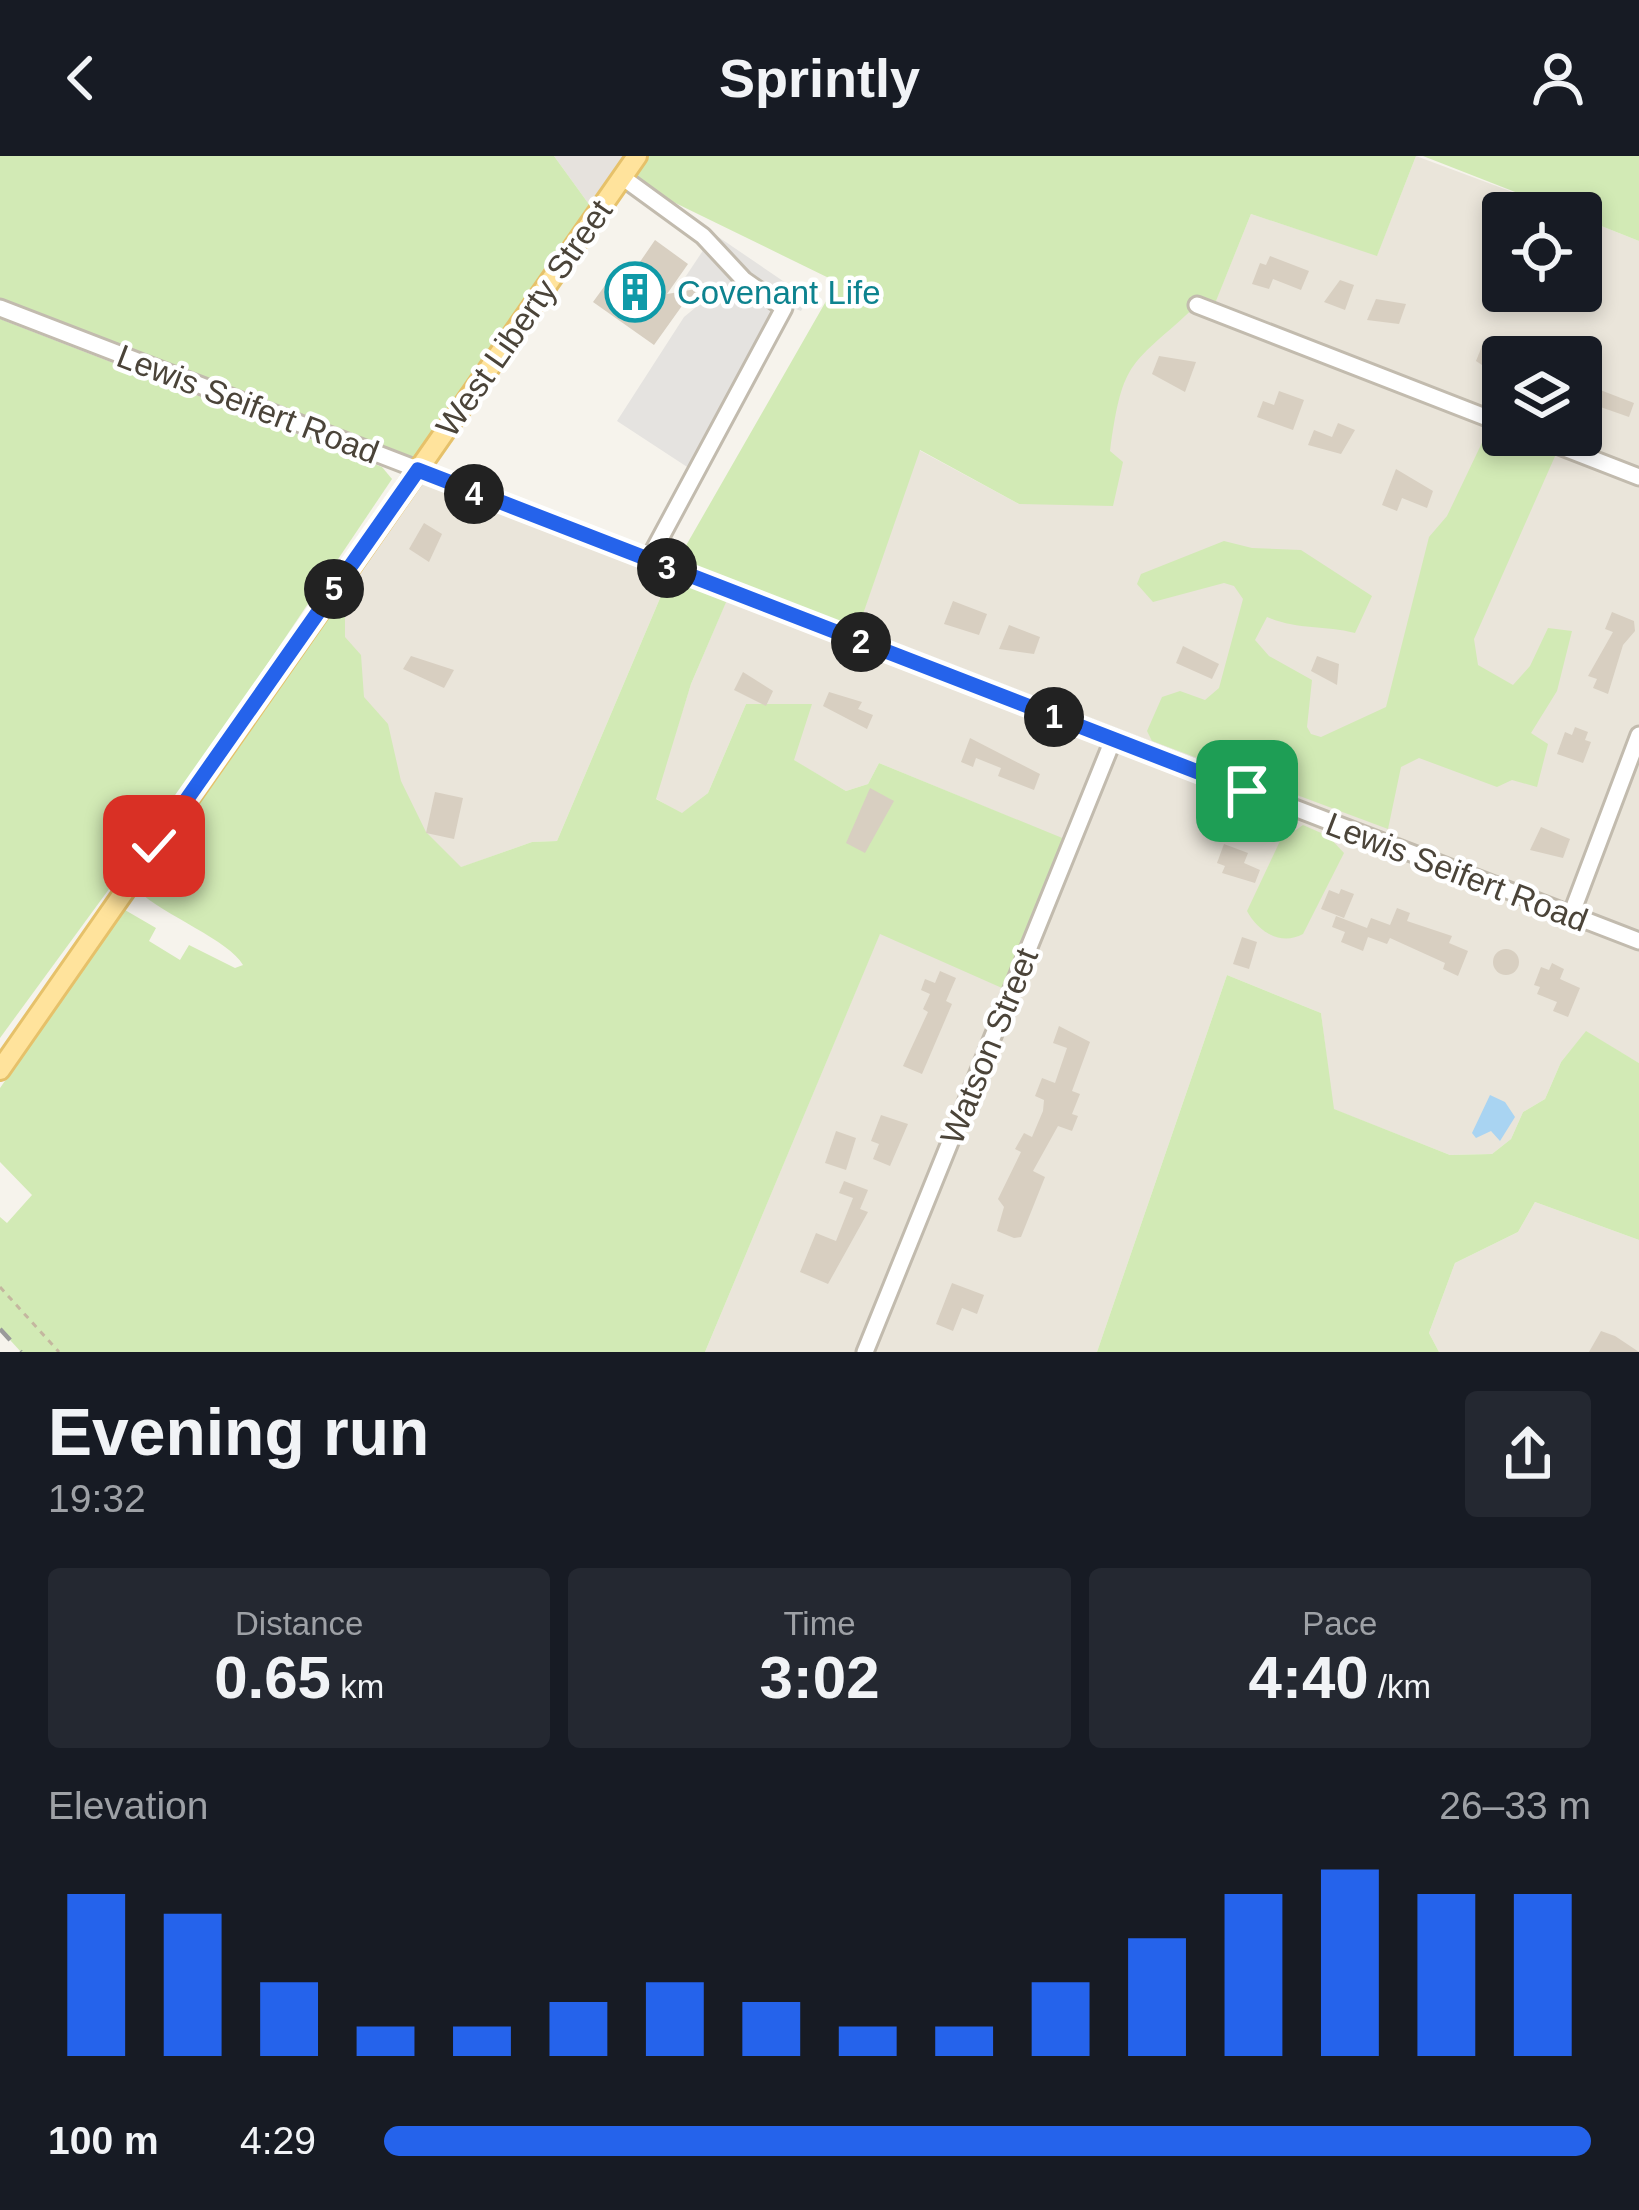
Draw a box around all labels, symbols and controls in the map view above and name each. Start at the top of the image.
icon: back [48,45,114,111]
icon: person [1525,45,1591,111]
text: Sprintly [719,48,920,108]
map controls [1482,192,1602,456]
button: locate [1482,192,1602,312]
street label: West Liberty Street [429,193,619,443]
building icon: Covenant Life [604,261,666,323]
place label: Covenant Life [677,274,881,311]
button: layers [1482,336,1602,456]
street label: Lewis Seifert Road [112,337,384,471]
pin: 4 [444,464,504,524]
text: 4 [465,475,483,512]
pin: 3 [637,538,697,598]
text: 3 [658,549,676,586]
pin: 5 [304,559,364,619]
text: 5 [325,570,343,607]
pin: 2 [831,612,891,672]
text: 2 [852,623,870,660]
pin: 1 [1024,687,1084,747]
text: 1 [1045,698,1063,735]
pin [1196,740,1298,842]
icon: arrive [1214,758,1280,824]
pin [103,795,205,897]
street label: Lewis Seifert Road [1321,805,1593,939]
icon: check [121,813,187,879]
street label: Watson Street [933,943,1045,1149]
button: share [1465,1391,1591,1517]
text: Evening run [48,1395,429,1469]
text: 19:32 [48,1477,146,1520]
text: Distance [235,1605,363,1642]
text: Time [783,1605,856,1642]
text: Pace [1302,1605,1377,1642]
text: 0.65 [214,1644,331,1711]
text: 3:02 [759,1644,880,1711]
text: 4:40 [1249,1644,1369,1711]
text: km [331,1668,384,1705]
text: /km [1369,1668,1431,1705]
text: Elevation [48,1784,208,1827]
text: 26–33 m [1439,1784,1591,1827]
text: 100 m [48,2119,159,2162]
text: 4:29 [240,2119,316,2162]

